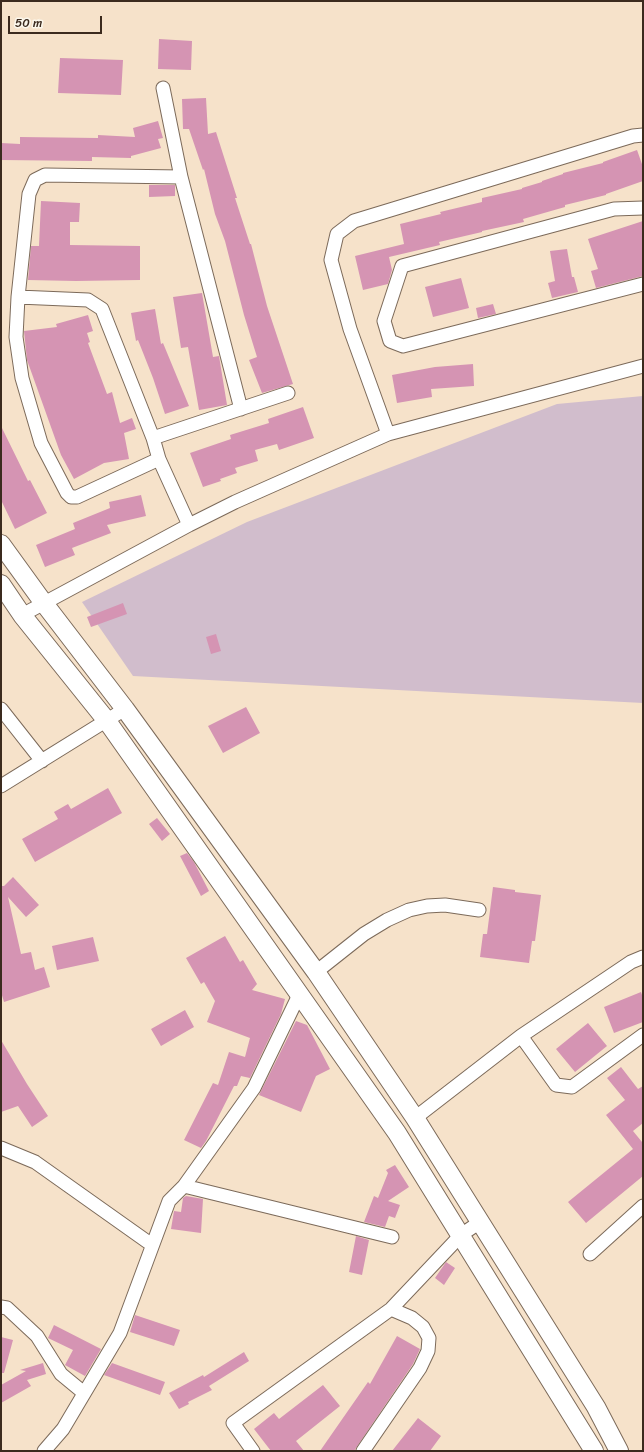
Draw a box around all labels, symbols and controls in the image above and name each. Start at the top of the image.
scale bar [10,8,104,34]
text: 50 m [15,12,42,34]

